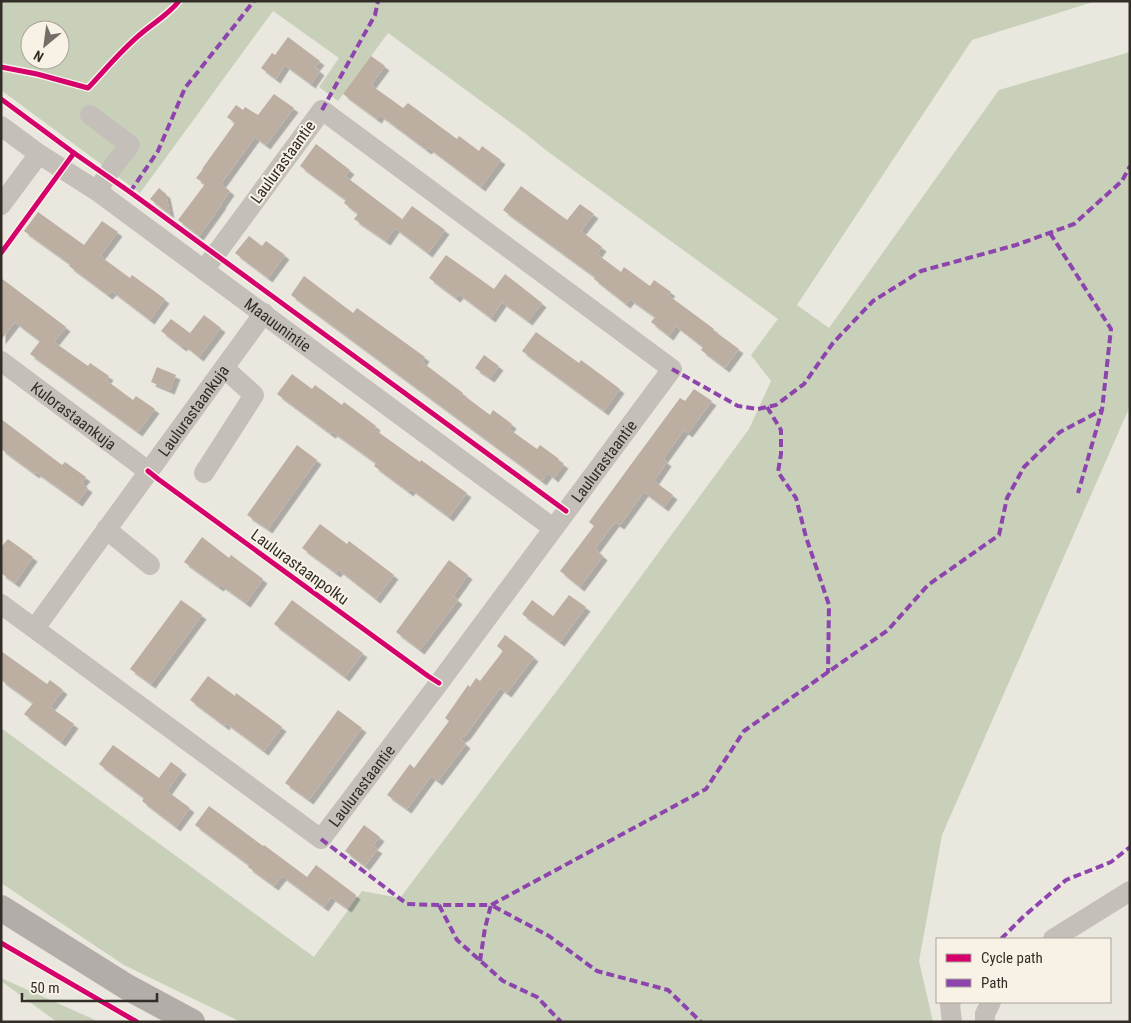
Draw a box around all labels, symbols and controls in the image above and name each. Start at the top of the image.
north arrow [20,20,70,70]
text: N [31,47,46,65]
street label: Laulurastaantie [247,117,319,207]
street label: Maauunintie [241,294,315,356]
street label: Laulurastaankuja [154,361,233,460]
street label: Kulorastaankuja [28,377,120,454]
street label: Laulurastaantie [567,416,640,506]
street label: Laulurastaanpolku [247,525,353,609]
street label: Laulurastaantie [324,741,398,830]
legend [936,938,1111,1003]
text: Cycle path [981,949,1043,967]
scale bar [22,970,158,1002]
text: Path [981,974,1008,992]
text: 50 m [30,979,60,997]

